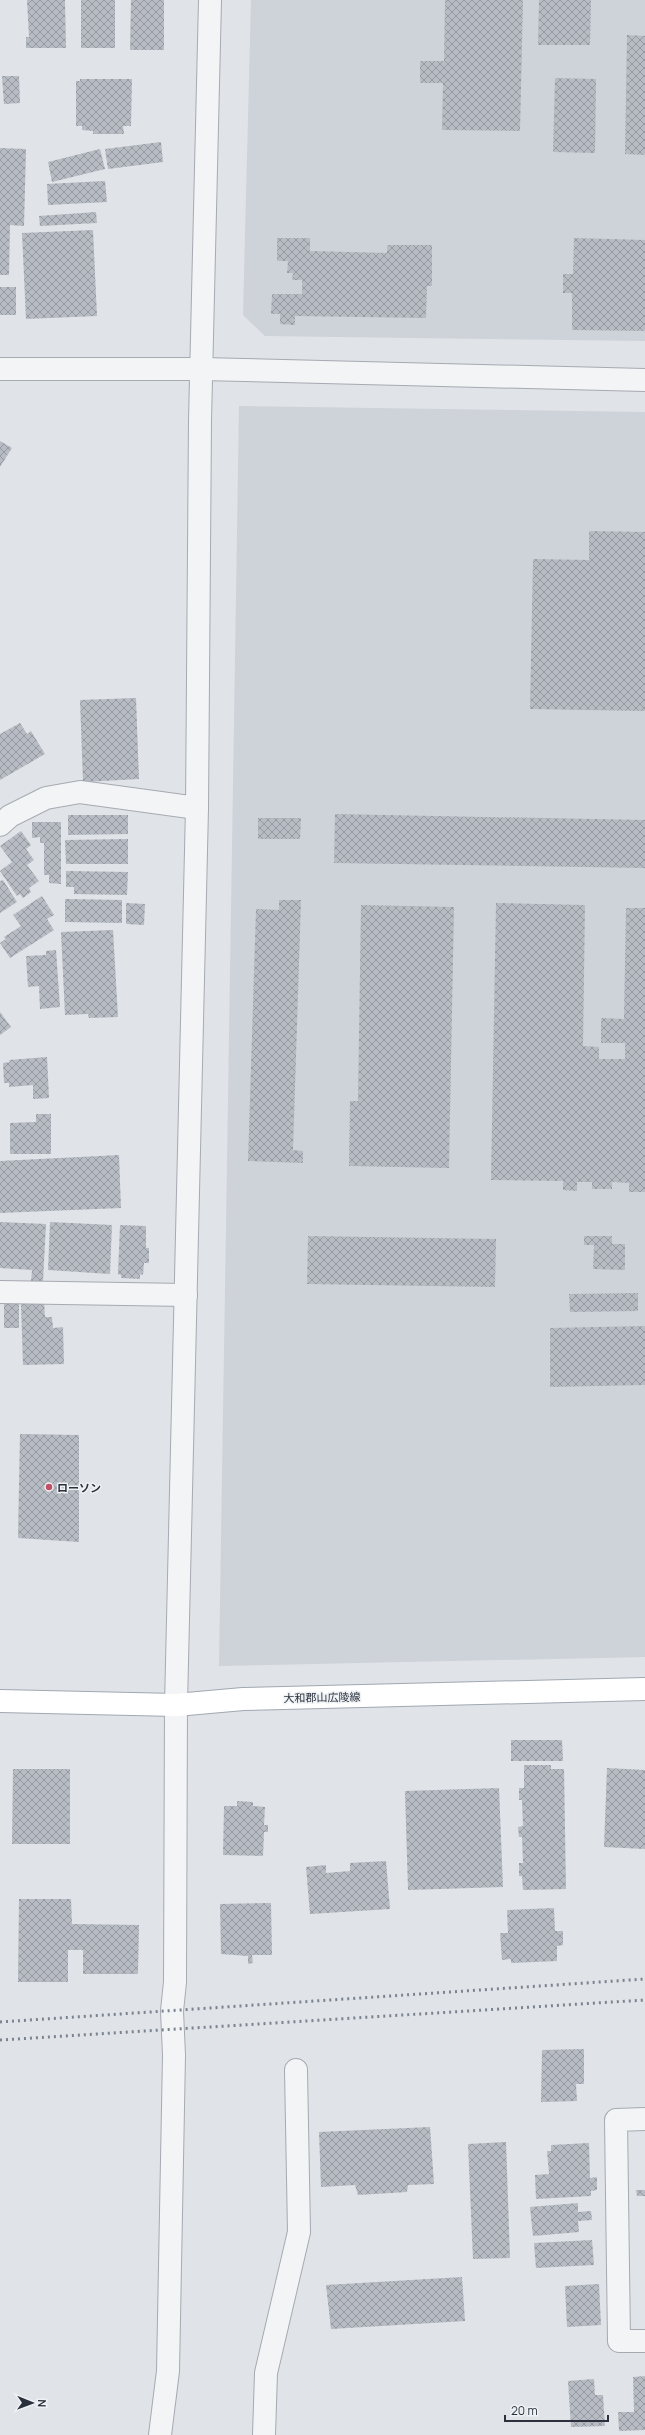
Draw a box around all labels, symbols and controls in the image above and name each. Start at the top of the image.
place label: ローソン [57,1480,101,1495]
marker: ローソン [44,1482,54,1492]
street label: 大和郡山広陵線 [283,1689,361,1705]
north arrow [12,2383,52,2423]
scale bar [505,2397,608,2423]
text: N [35,2399,50,2407]
text: 20 m [511,2402,538,2419]

